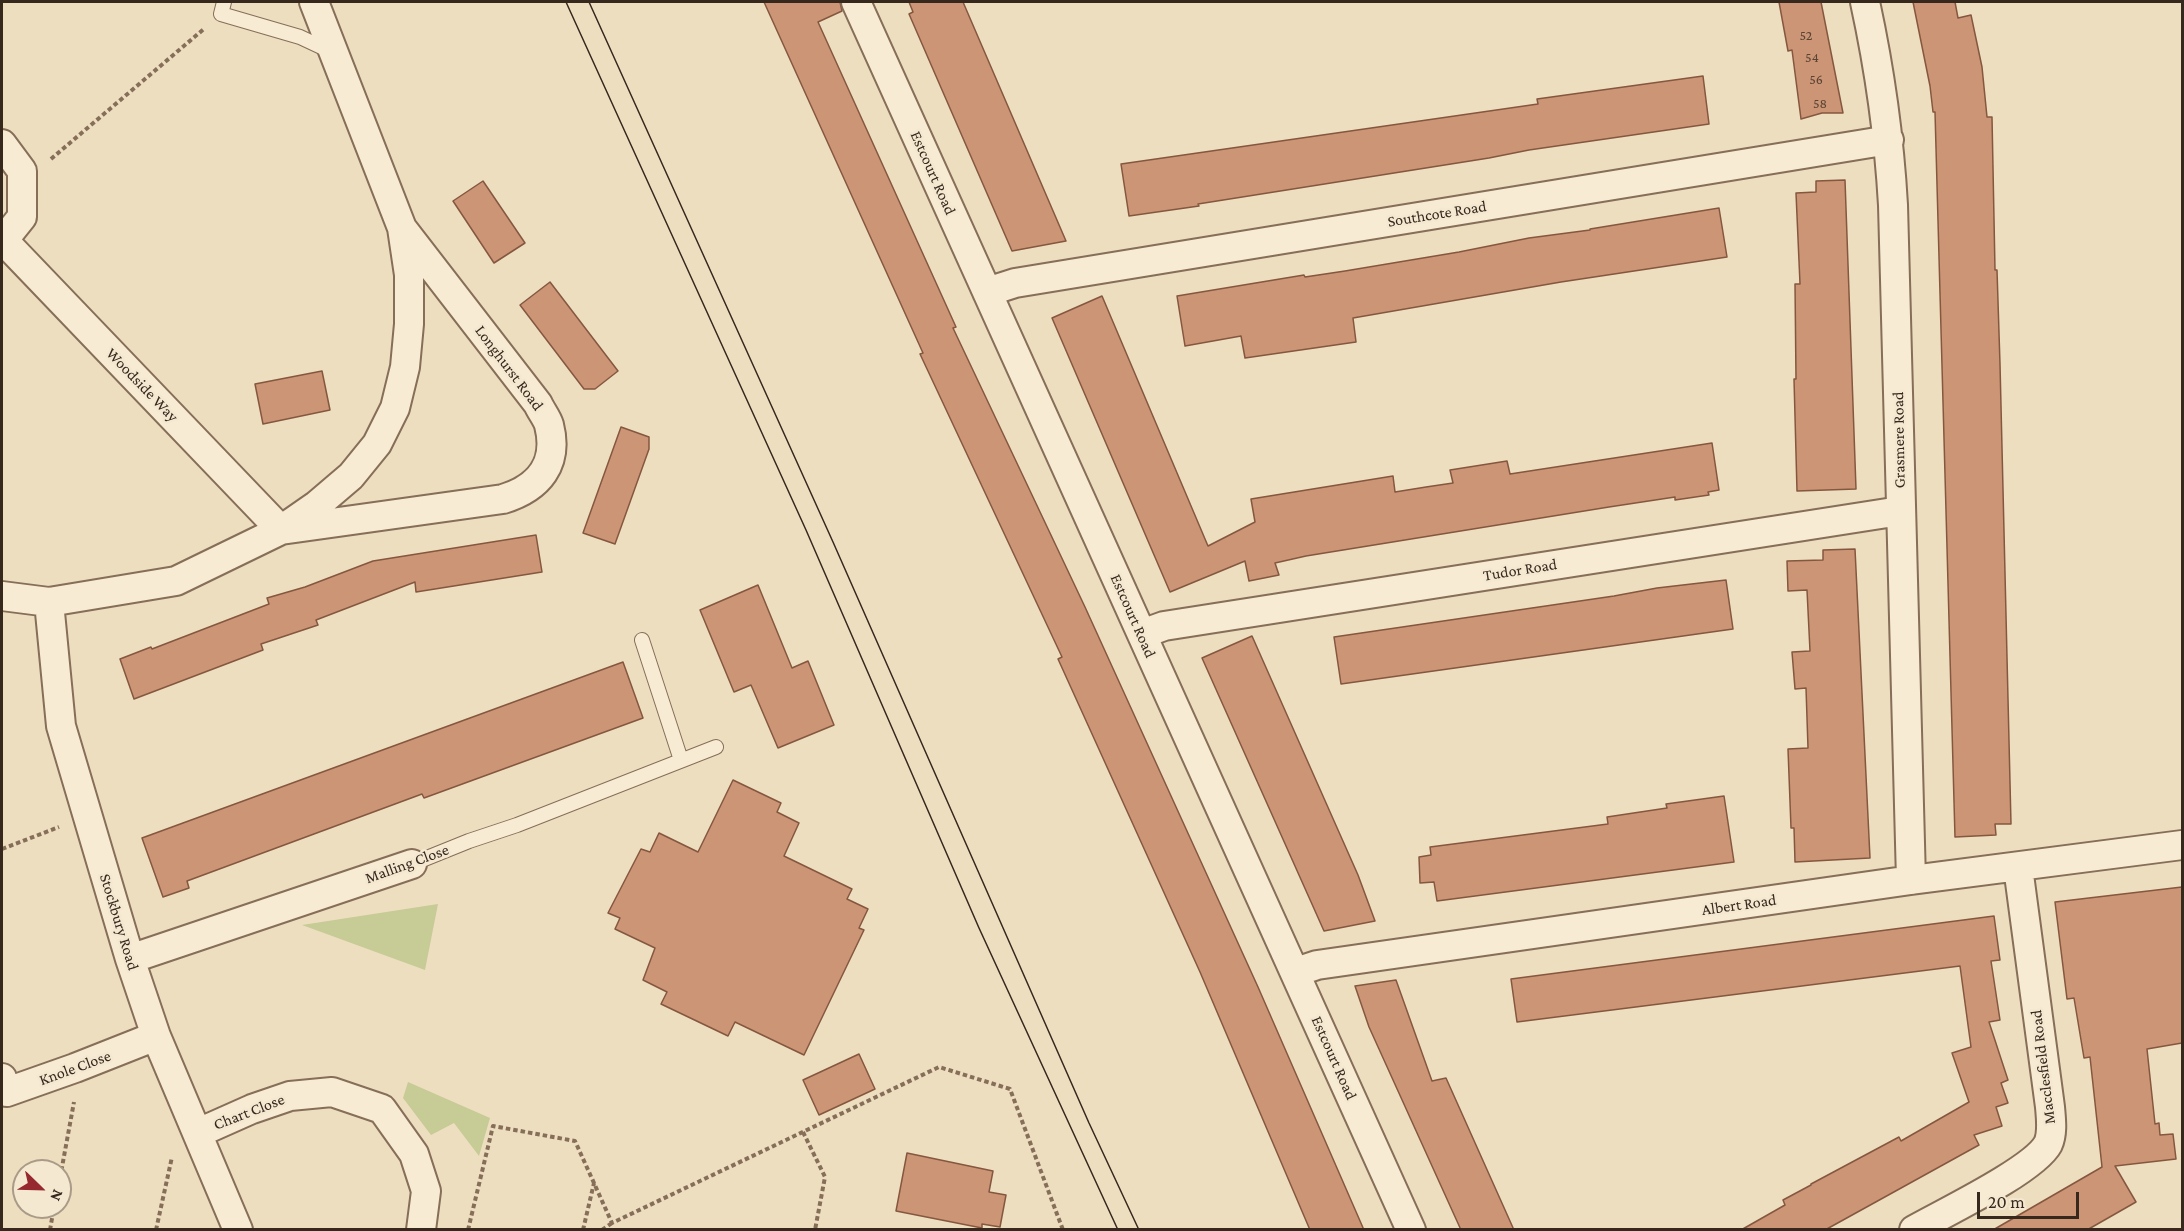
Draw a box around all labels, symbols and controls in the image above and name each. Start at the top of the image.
house number: 52 [1800,28,1812,44]
house number: 54 [1805,50,1819,66]
house number: 56 [1809,72,1823,88]
house number: 58 [1813,96,1827,112]
street label: Estcourt Road [906,128,960,218]
street label: Southcote Road [1386,197,1488,231]
street label: Longhurst Road [471,322,547,414]
street label: Woodside Way [102,344,182,426]
street label: Grasmere Road [1889,391,1909,489]
street label: Tudor Road [1482,555,1558,585]
street label: Estcourt Road [1106,571,1160,661]
street label: Malling Close [363,840,451,888]
street label: Stockbury Road [95,871,143,973]
street label: Albert Road [1701,890,1777,920]
street label: Macclesfield Road [2026,1009,2060,1125]
street label: Estcourt Road [1307,1013,1361,1103]
street label: Knole Close [37,1046,113,1090]
street label: Chart Close [211,1090,287,1134]
north arrow [12,1159,72,1219]
scale bar [1980,1180,2082,1218]
text: N [47,1187,67,1204]
text: 20 m [1988,1192,2025,1212]

